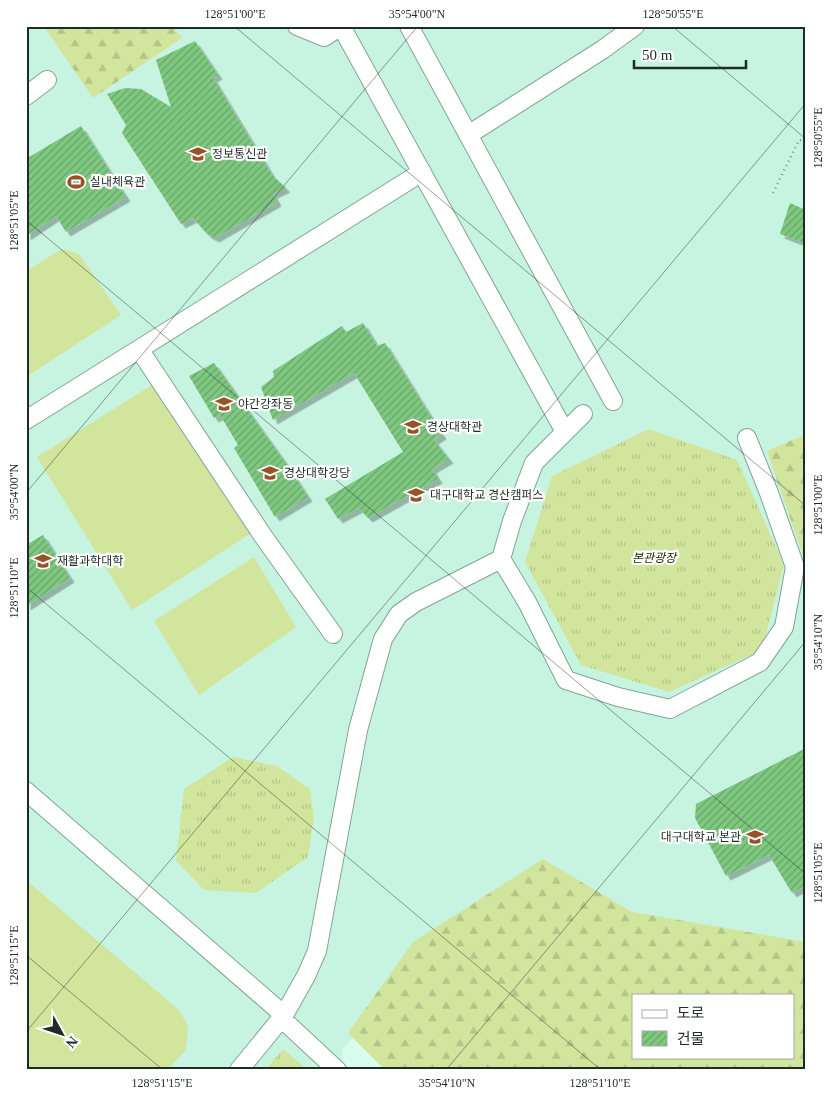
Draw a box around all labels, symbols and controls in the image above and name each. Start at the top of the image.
text: 128°51'00"E [204,7,266,21]
text: 35°54'00"N [389,7,446,21]
text: 128°50'55"E [642,7,704,21]
scale bar [634,38,747,70]
text: 50 m [642,47,673,63]
text: 128°50'55"E [811,107,825,169]
school or university icon: 정보통신관 [188,144,208,164]
place label: 정보통신관 [212,147,267,161]
sports icon: 실내체육관 [66,172,86,192]
place label: 실내체육관 [90,175,145,189]
text: 128°51'05"E [7,190,21,252]
school or university icon: 야간강좌동 [214,394,234,414]
place label: 야간강좌동 [238,397,293,411]
school or university icon: 경상대학관 [403,417,423,437]
place label: 경상대학관 [427,420,482,434]
text: 35°54'00"N [7,463,21,520]
school or university icon: 경상대학강당 [260,463,280,483]
place label: 경상대학강당 [284,466,350,480]
text: 128°51'00"E [811,474,825,536]
school or university icon: 대구대학교 경산캠퍼스 [406,485,426,505]
place label: 대구대학교 경산캠퍼스 [430,488,543,502]
school or university icon: 재활과학대학 [33,551,53,571]
park label: 본관광장 [632,551,678,565]
place label: 재활과학대학 [57,554,123,568]
text: 128°51'10"E [7,557,21,619]
text: 35°54'10"N [811,613,825,670]
school or university icon: 대구대학교 본관 [745,827,765,847]
place label: 대구대학교 본관 [661,830,741,844]
text: 128°51'05"E [811,842,825,904]
text: 128°51'15"E [7,925,21,987]
legend [632,994,794,1058]
text: 도로 [677,1005,705,1021]
north arrow [38,1008,88,1058]
text: 건물 [677,1031,705,1047]
text: N [63,1033,81,1051]
text: 128°51'15"E [131,1076,193,1090]
text: 35°54'10"N [419,1076,476,1090]
text: 128°51'10"E [569,1076,631,1090]

